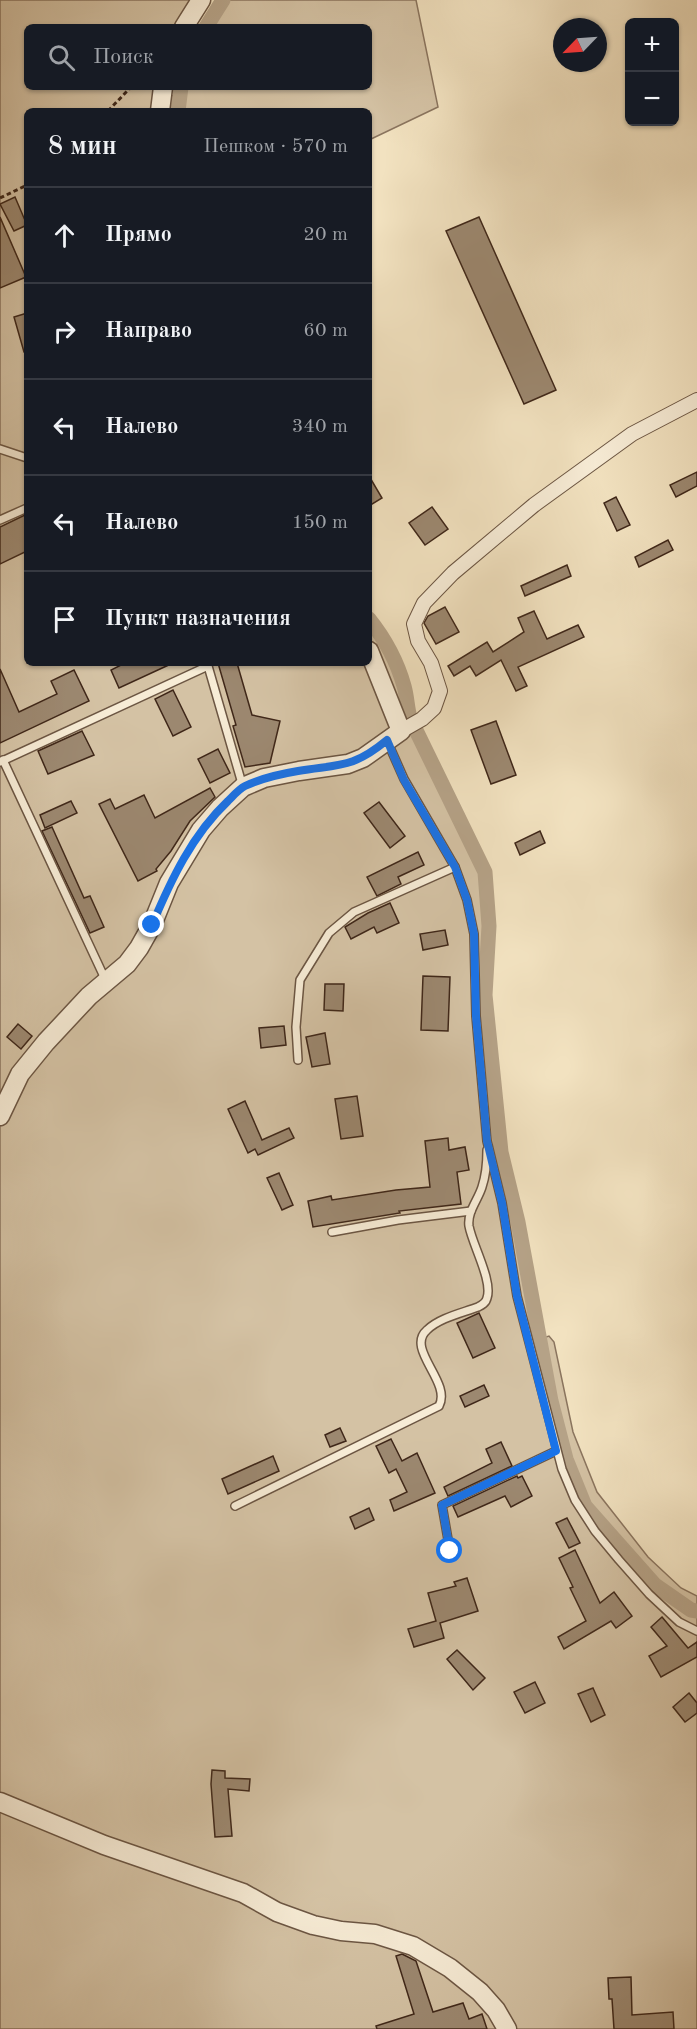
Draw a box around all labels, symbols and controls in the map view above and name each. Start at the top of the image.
north arrow [553,18,607,72]
map controls [625,18,679,126]
button: + [625,18,679,72]
search box [24,24,372,90]
icon: search [45,41,78,74]
text: Поиск [93,46,154,68]
button: − [625,72,679,126]
text: 8 мин [48,134,117,160]
text: Пешком · 570 m [203,137,348,157]
icon: ahead [48,219,81,252]
text: Прямо [105,224,172,246]
text: 20 m [303,225,348,245]
icon: right [48,315,81,348]
text: Направо [105,320,192,342]
text: 60 m [303,321,348,341]
icon: left [48,411,81,444]
text: Налево [105,416,178,438]
text: 340 m [292,417,348,437]
icon: left [48,507,81,540]
text: Налево [105,512,178,534]
text: 150 m [292,513,348,533]
icon: arrive [48,603,81,636]
text: Пункт назначения [105,608,291,630]
route end [138,911,164,937]
route start [436,1537,462,1563]

